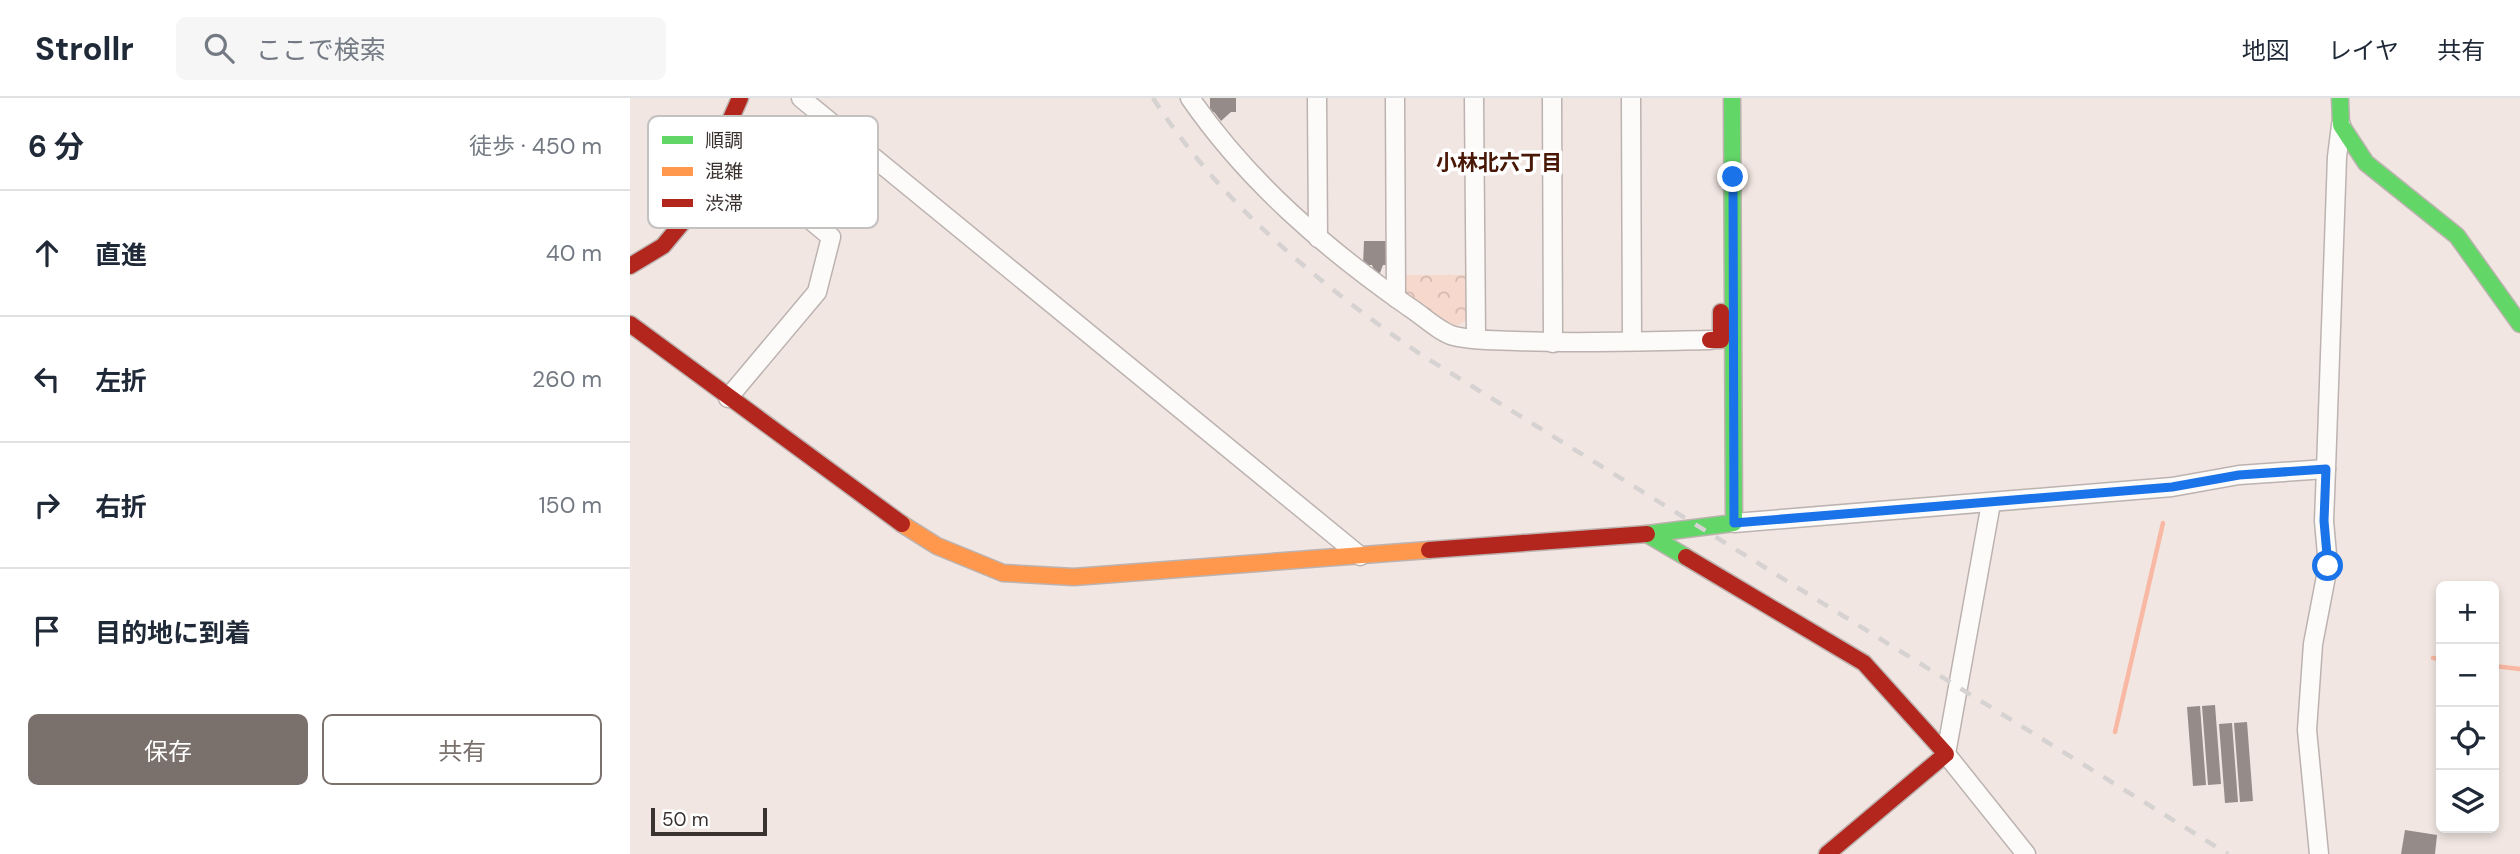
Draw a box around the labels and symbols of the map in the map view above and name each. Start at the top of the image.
legend [648,116,878,228]
text: 順調 [705,128,743,153]
district label: 小林北六丁目 [1436,149,1562,177]
text: 混雑 [705,159,743,184]
route end [1717,161,1748,192]
text: 渋滞 [705,191,743,216]
route start [2312,550,2343,581]
scale bar [651,805,766,837]

